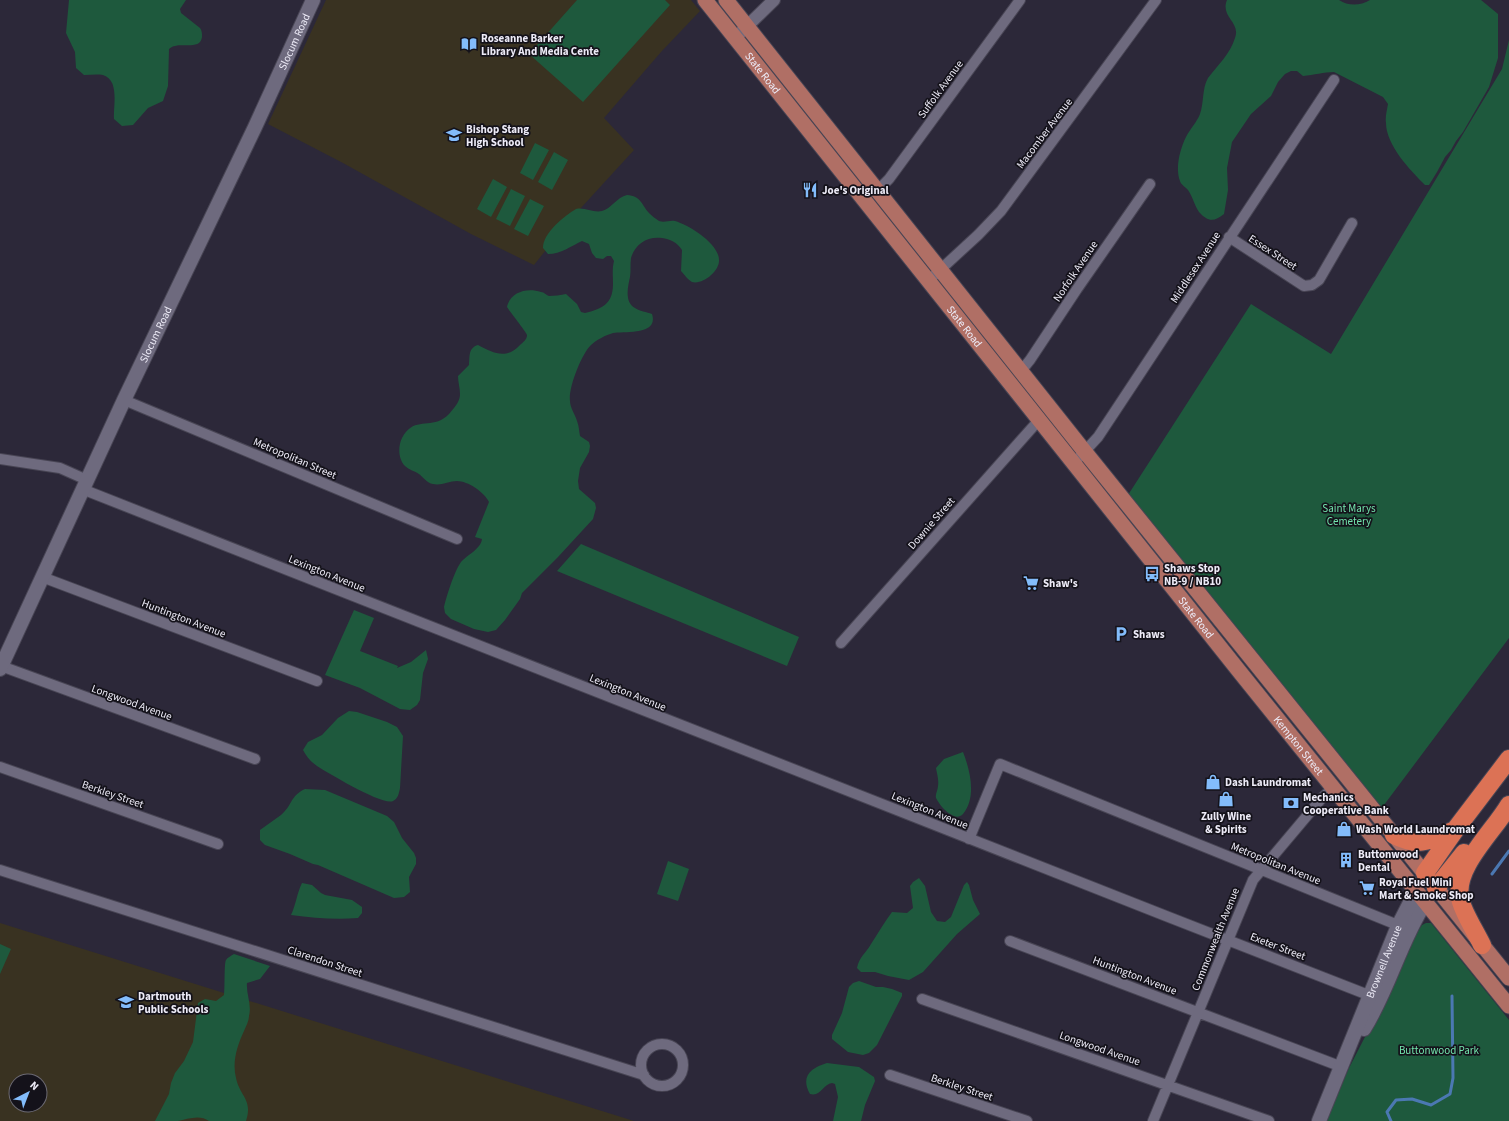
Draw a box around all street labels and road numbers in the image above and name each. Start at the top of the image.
street label: Slocum Road [275,11,314,72]
street label: State Road [741,49,784,97]
street label: Suffolk Avenue [914,57,967,121]
street label: Macomber Avenue [1013,94,1076,172]
street label: Middlesex Avenue [1167,228,1224,306]
street label: Essex Street [1246,231,1300,274]
street label: Norfolk Avenue [1050,237,1102,305]
street label: State Road [943,303,986,351]
street label: Slocum Road [136,304,176,365]
street label: Metropolitan Street [251,434,339,483]
street label: Downie Street [905,494,958,553]
street label: Lexington Avenue [286,551,368,596]
street label: State Road [1175,594,1217,642]
street label: Huntington Avenue [140,596,228,642]
street label: Lexington Avenue [587,670,669,715]
street label: Longwood Avenue [89,681,175,724]
street label: Kempton Street [1270,713,1327,779]
street label: Berkley Street [80,777,146,812]
street label: Lexington Avenue [889,788,971,833]
street label: Metropolitan Avenue [1229,839,1323,888]
street label: Commonwealth Avenue [1188,885,1243,993]
street label: Brownell Avenue [1363,923,1406,1000]
street label: Exeter Street [1248,929,1308,964]
street label: Clarendon Street [286,942,364,981]
street label: Huntington Avenue [1091,953,1179,999]
street label: Longwood Avenue [1057,1028,1143,1070]
street label: Berkley Street [929,1070,995,1105]

